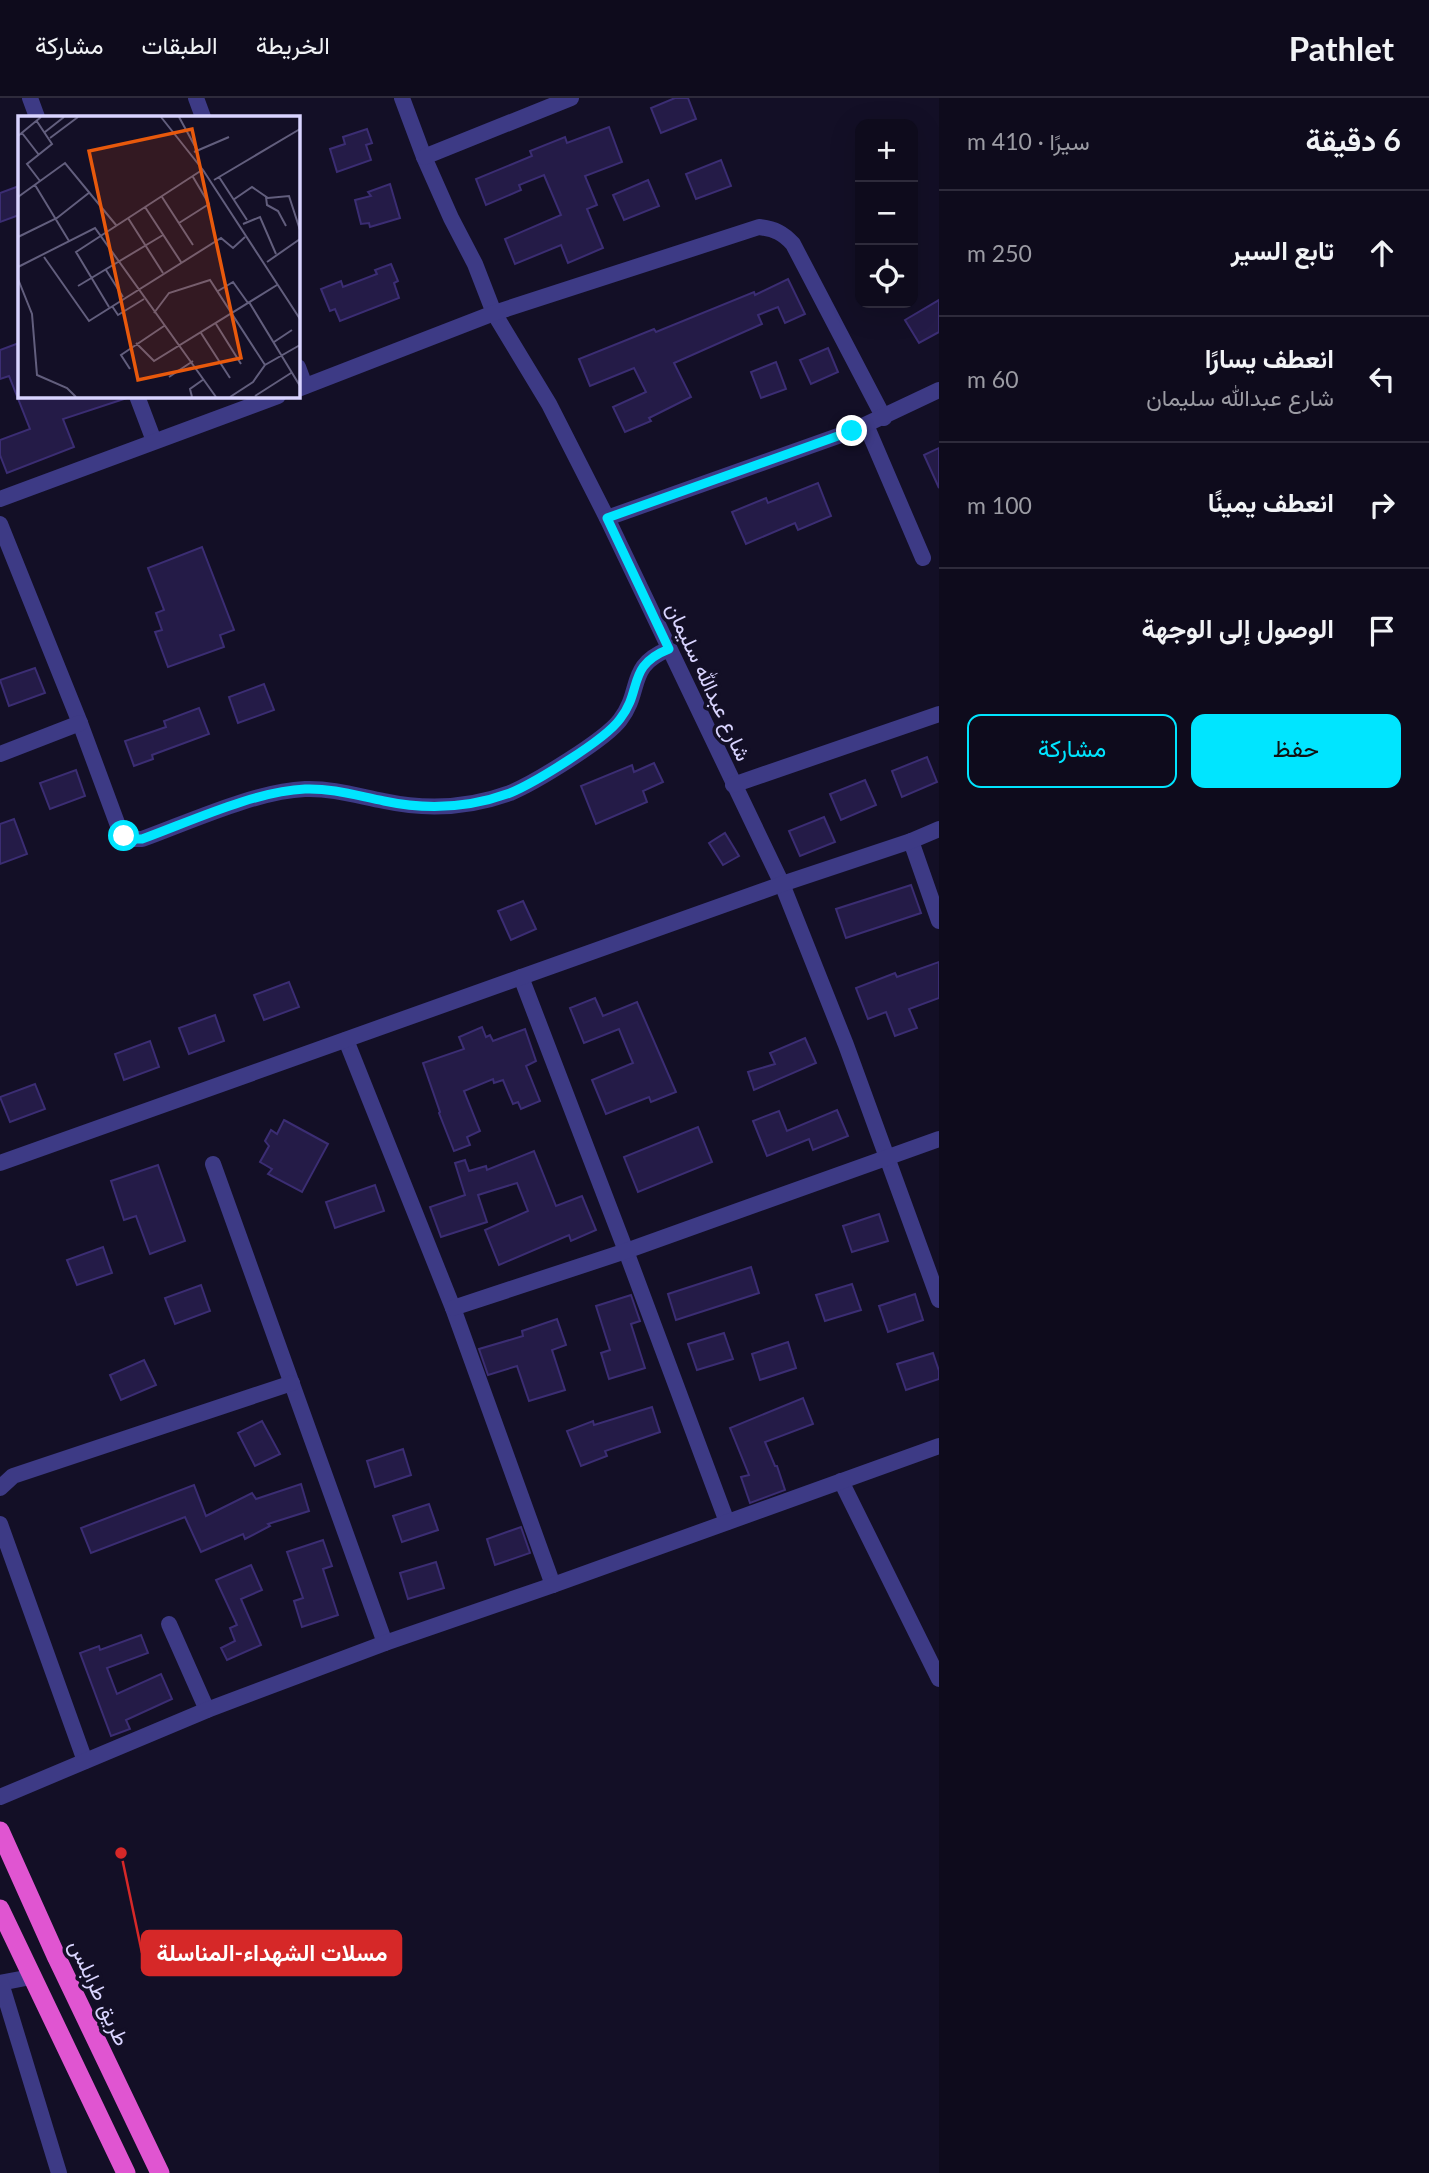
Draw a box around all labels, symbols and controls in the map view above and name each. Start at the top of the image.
text: Pathlet [1289,28,1394,68]
text: مشاركة [35,30,103,59]
text: الطبقات [141,30,218,59]
text: الخريطة [256,30,330,59]
inset map [18,116,299,397]
map controls [855,119,918,308]
button: + [855,119,918,182]
text: 6 دقيقة [1306,121,1401,157]
text: سيرًا · 410 m [967,127,1090,155]
button: − [855,182,918,245]
text: تابع السير [1231,234,1334,266]
icon: ahead [1363,234,1401,272]
text: 250 m [967,239,1032,267]
button: locate [855,245,918,308]
text: انعطف يسارًا [1205,342,1334,374]
icon: left [1363,360,1401,398]
text: 60 m [967,365,1019,393]
text: شارع عبدالله سليمان [1146,383,1334,411]
route end [836,415,867,446]
text: انعطف يمينًا [1208,486,1334,518]
icon: right [1363,486,1401,524]
text: 100 m [967,491,1032,519]
street label: شارع عبدالله سليمان [659,598,757,766]
text: الوصول إلى الوجهة [1142,612,1334,644]
icon: arrive [1363,612,1401,650]
button: مشاركة [967,714,1177,788]
button: حفظ [1191,714,1401,788]
route start [108,820,139,851]
callout: مسلات الشهداء-المناسلة [142,1931,401,1975]
street label: طريق طرابلس [63,1935,136,2050]
text: مسلات الشهداء-المناسلة [157,1938,387,1968]

